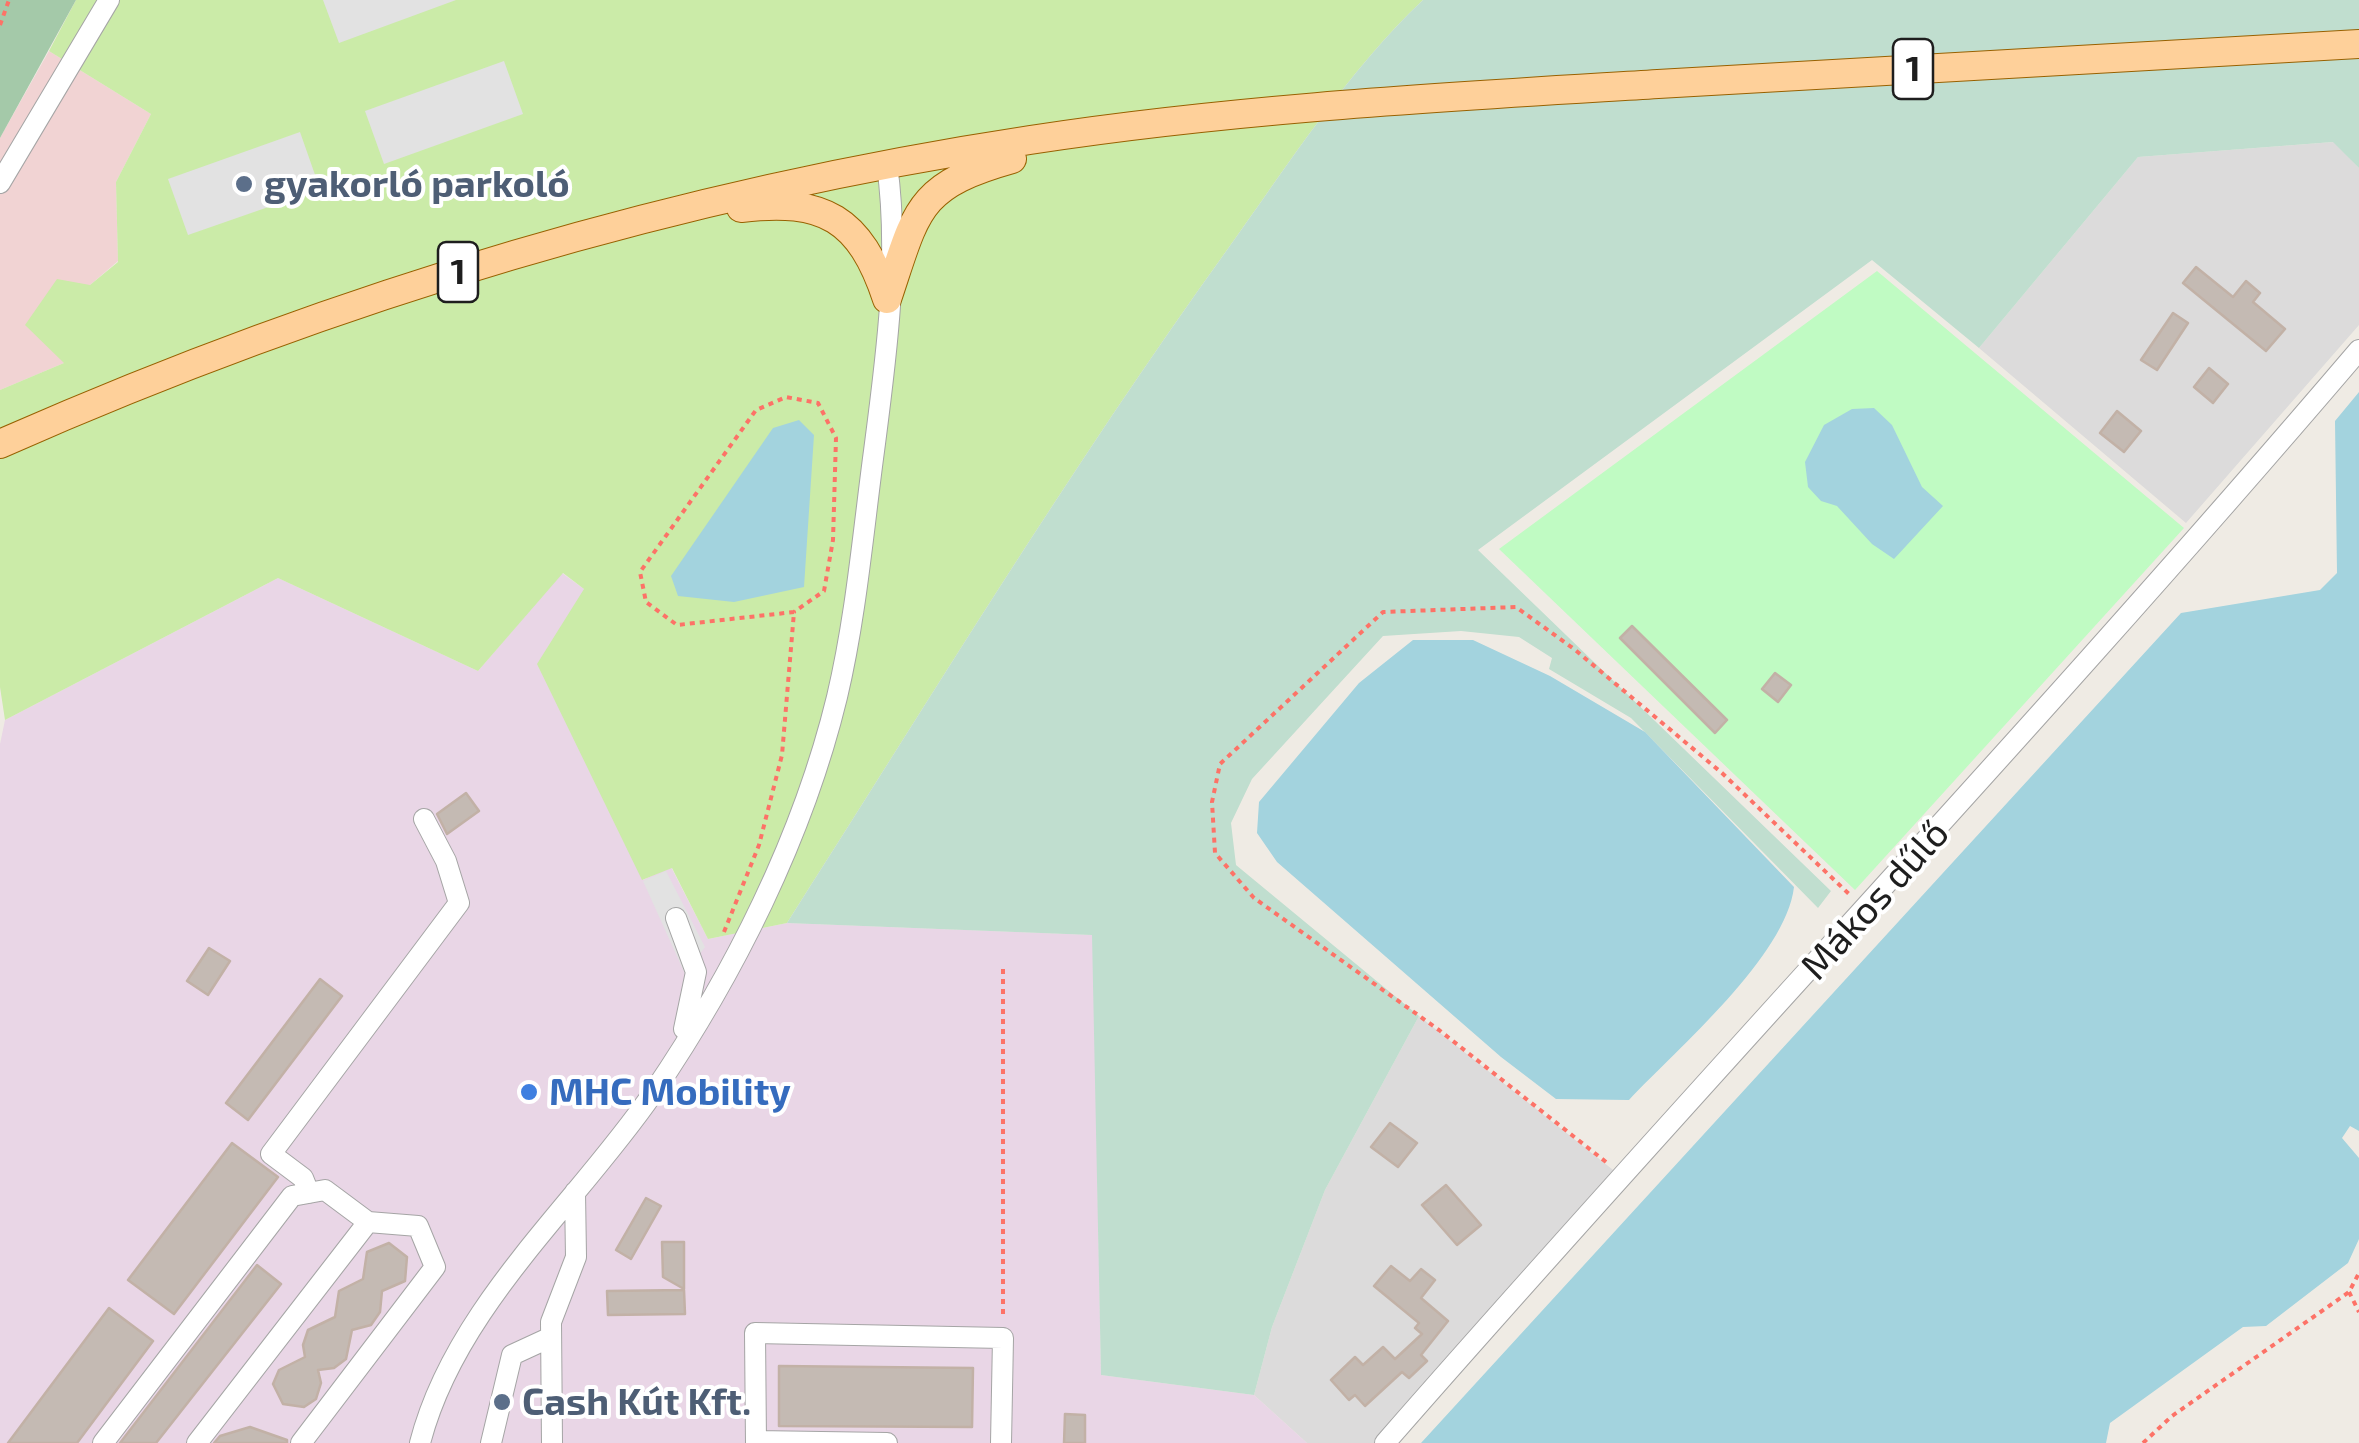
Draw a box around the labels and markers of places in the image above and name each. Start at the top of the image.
place label: gyakorló parkoló [264,161,570,207]
marker: gyakorló parkoló [233,173,255,195]
place label: MHC Mobility [549,1069,791,1115]
marker: MHC Mobility [518,1081,540,1103]
place label: Cash Kút Kft. [522,1379,751,1425]
marker: Cash Kút Kft. [491,1391,513,1413]

